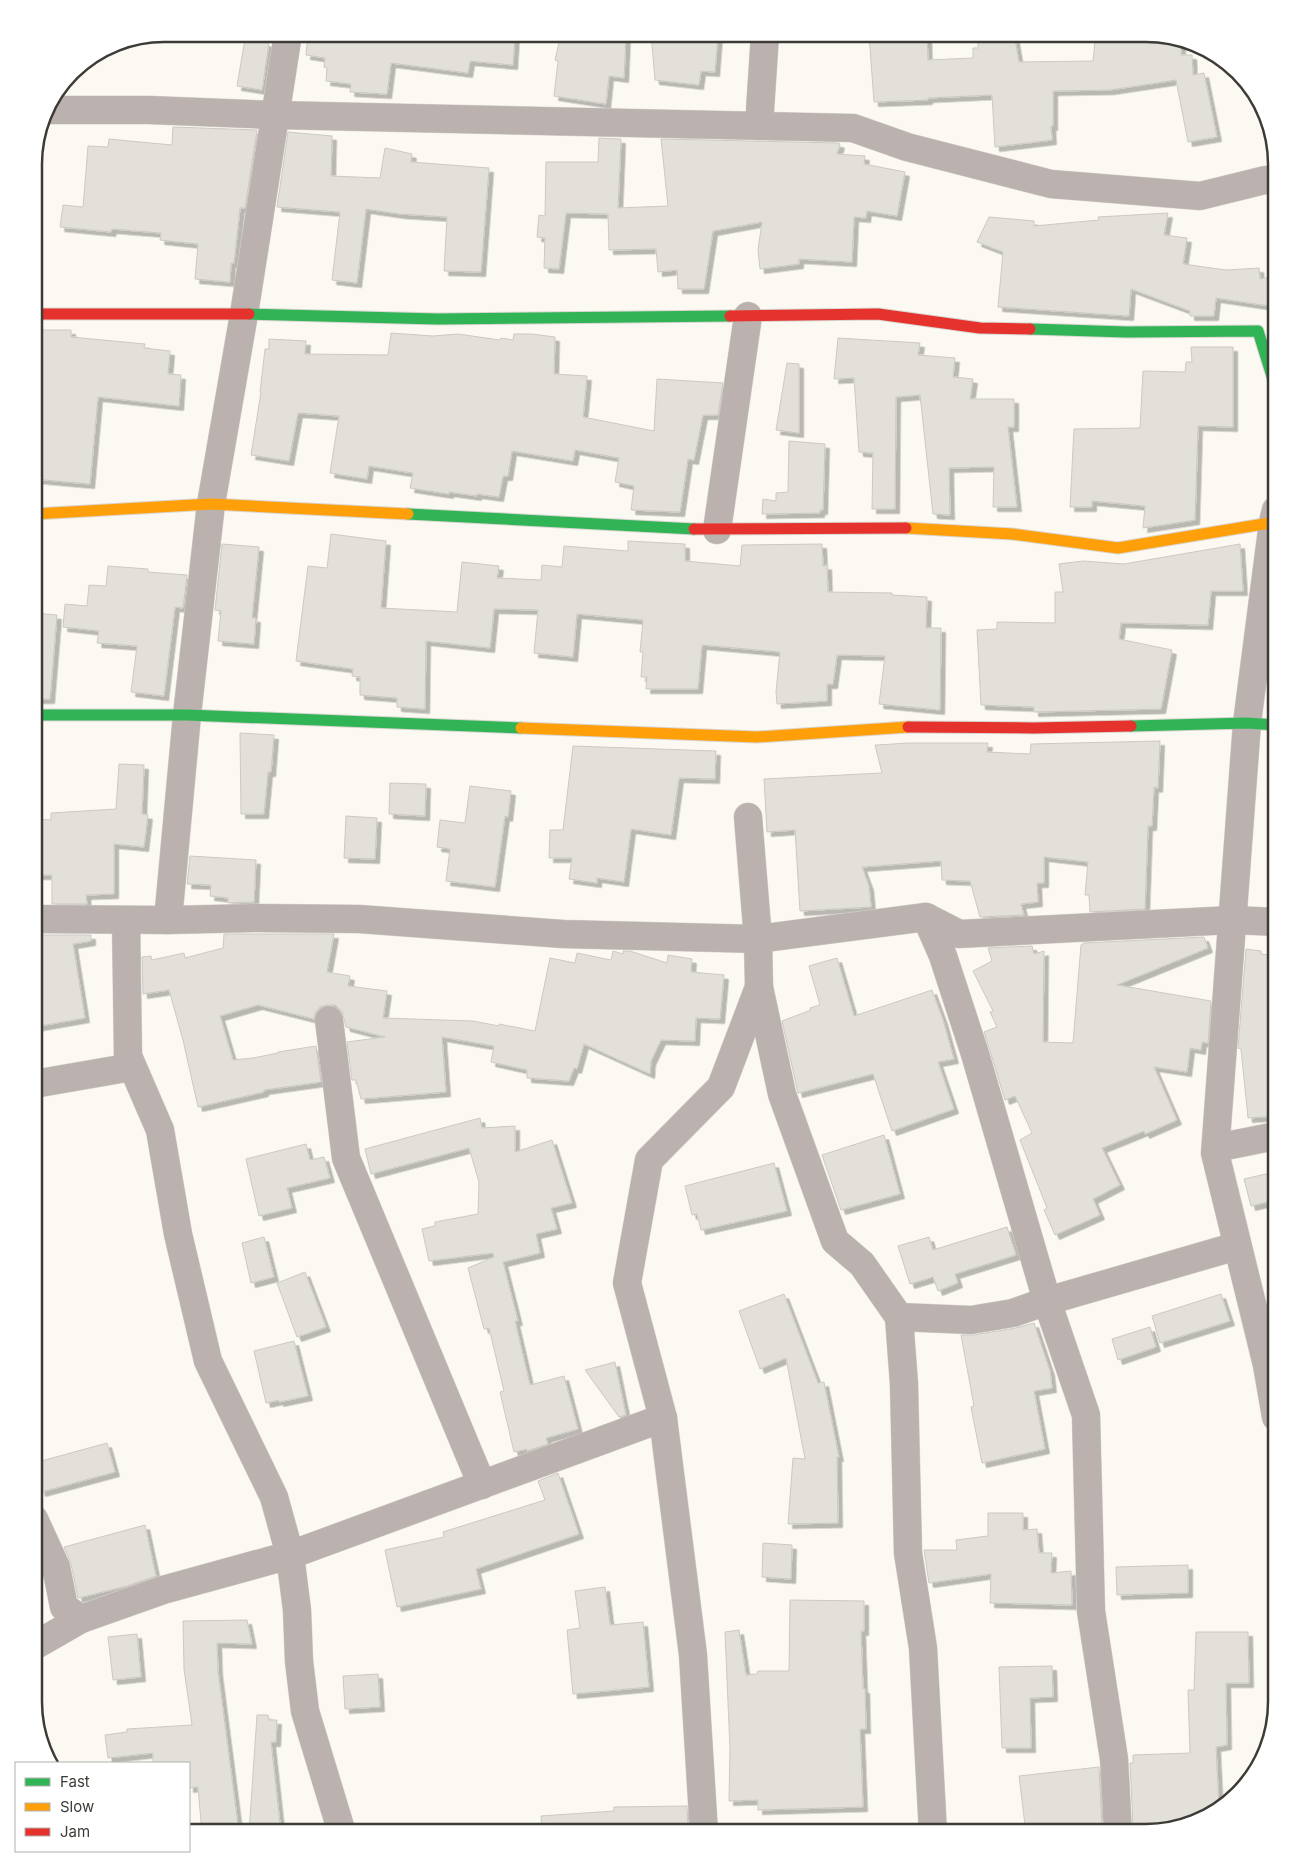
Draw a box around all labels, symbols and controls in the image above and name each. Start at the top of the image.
legend [15,1762,190,1852]
text: Fast [60,1772,90,1791]
text: Slow [60,1797,94,1816]
text: Jam [60,1822,90,1841]

